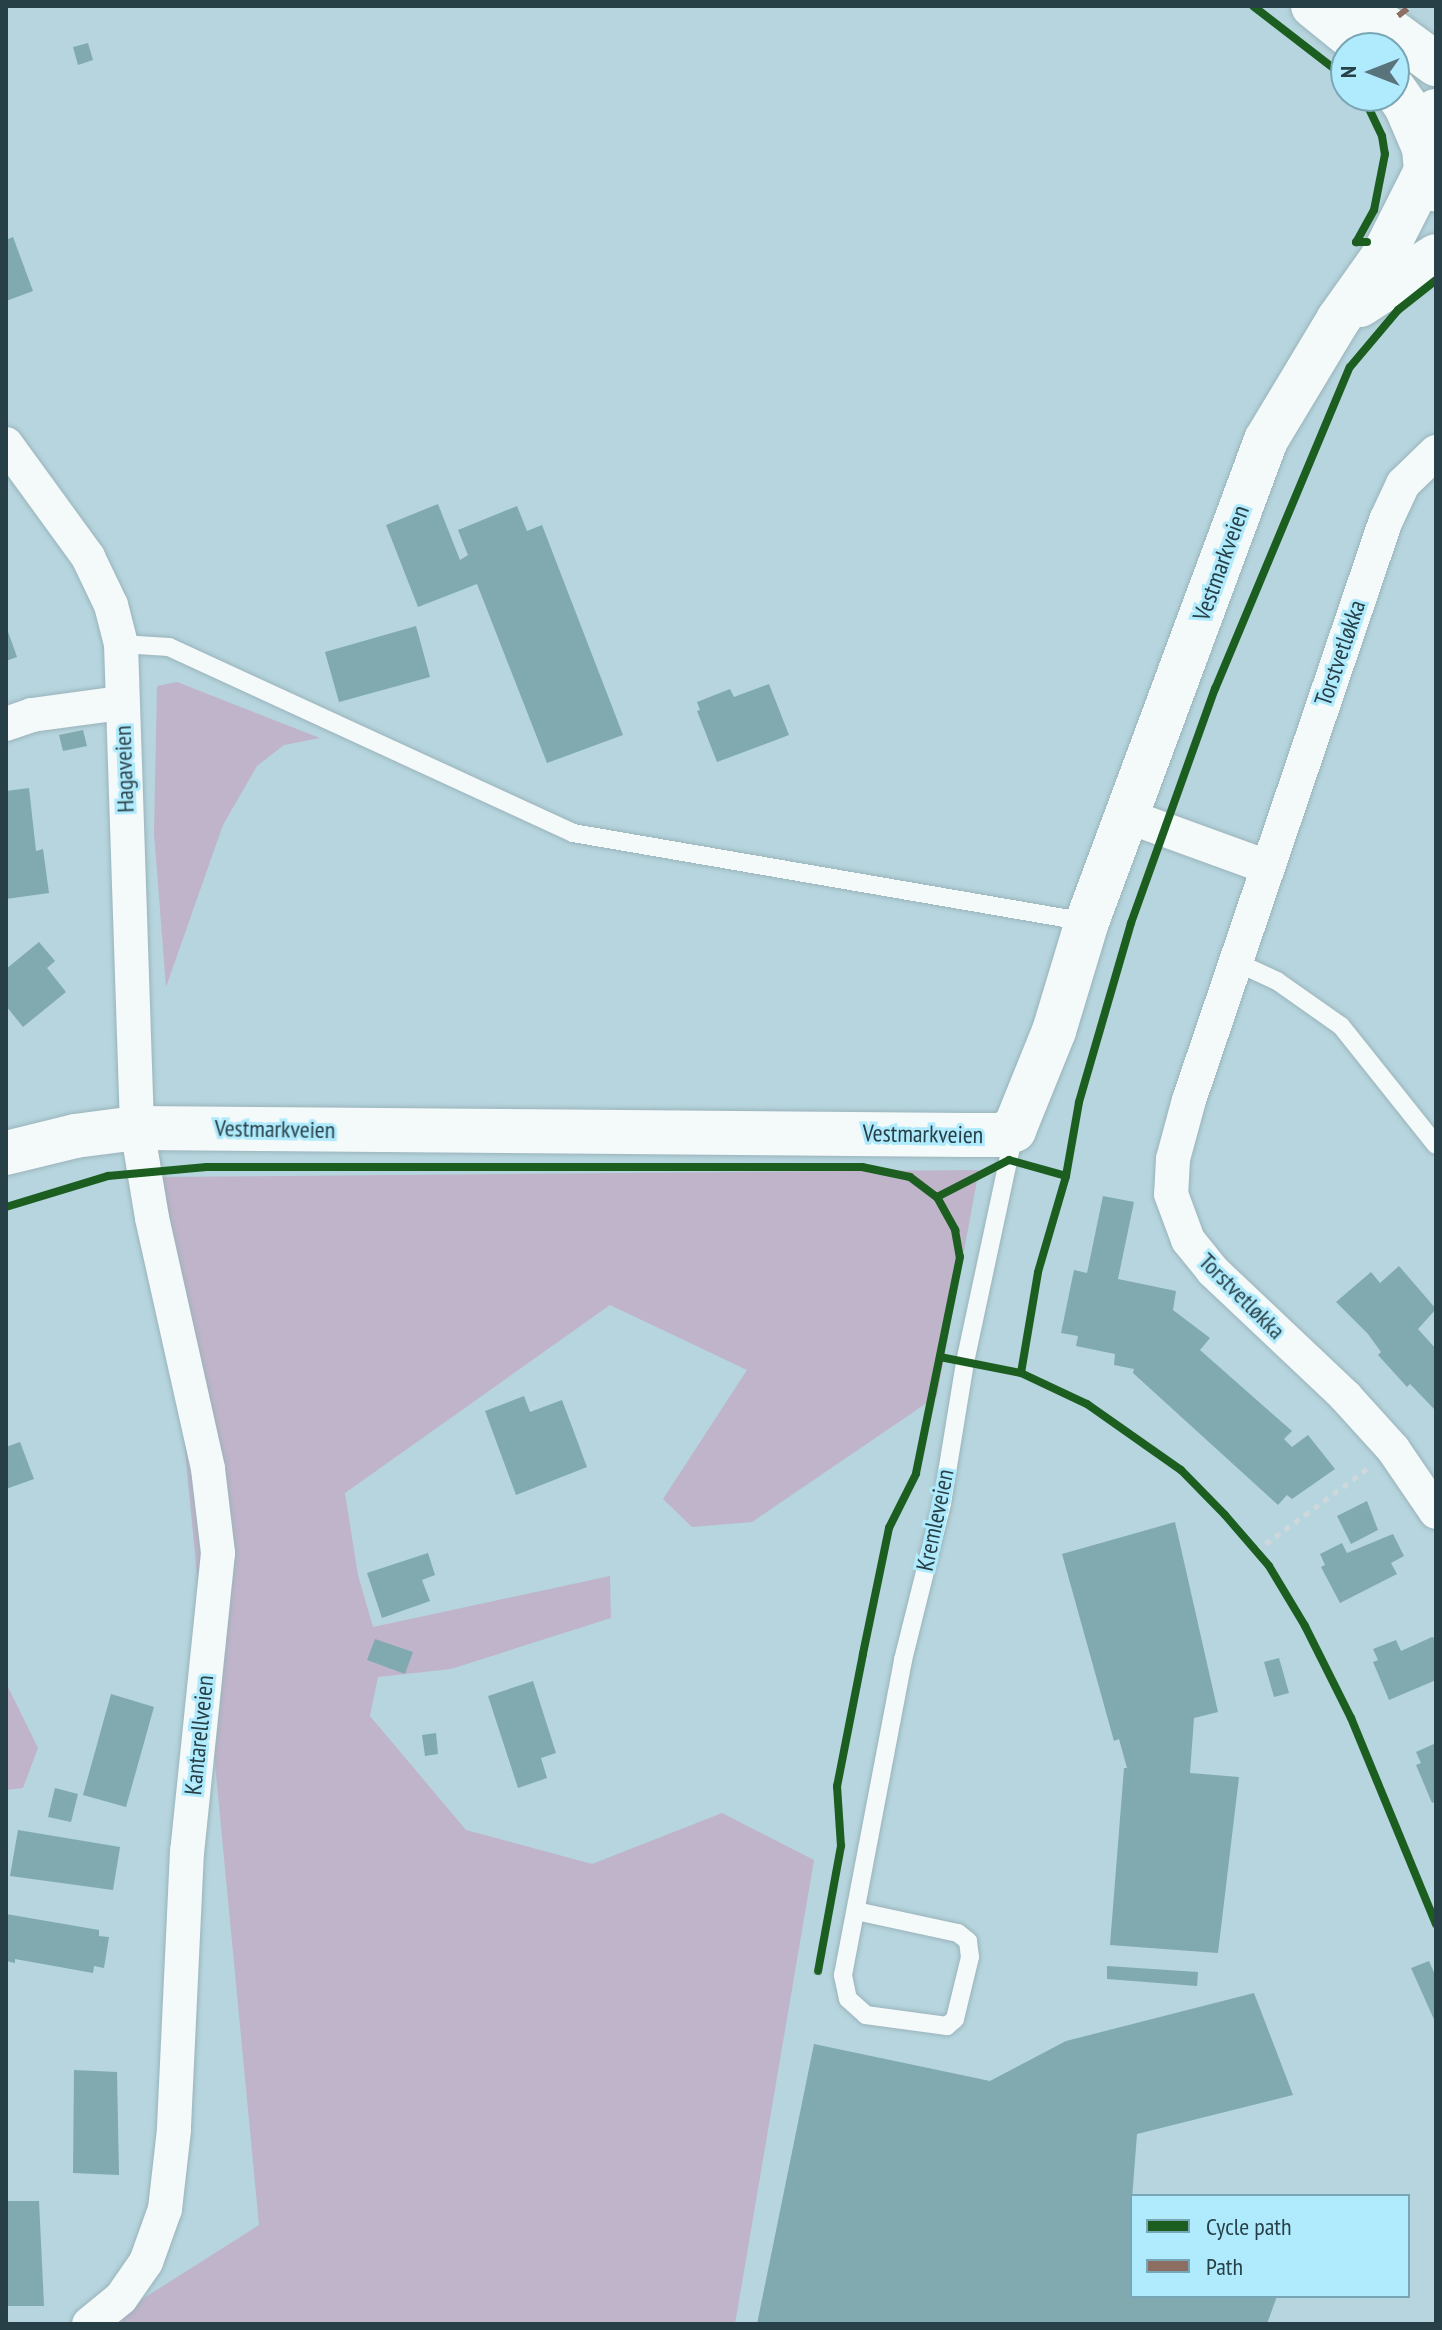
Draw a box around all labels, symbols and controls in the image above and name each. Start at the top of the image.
north arrow [1330,32,1410,112]
text: N [1334,66,1362,78]
street label: Vestmarkveien [1187,501,1255,625]
street label: Torstvetløkka [1308,596,1372,710]
street label: Hagaveien [108,725,140,813]
street label: Vestmarkveien [214,1114,336,1144]
street label: Vestmarkveien [862,1119,984,1149]
street label: Torstvetløkka [1193,1247,1291,1345]
street label: Kremleveien [910,1466,960,1574]
street label: Kantarellveien [178,1674,220,1796]
legend [1130,2194,1410,2298]
text: Cycle path [1206,2211,1292,2242]
text: Path [1206,2251,1243,2282]

